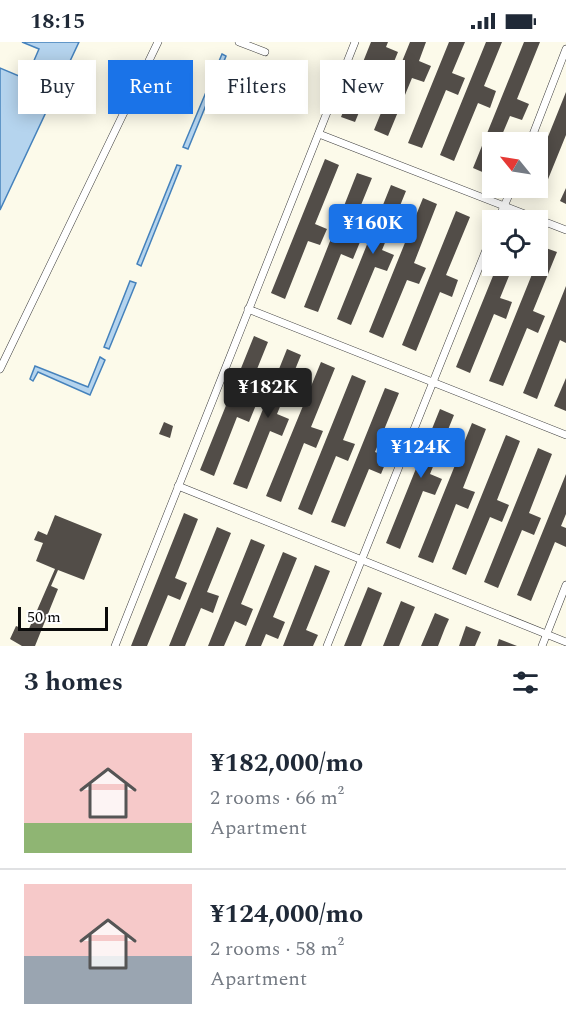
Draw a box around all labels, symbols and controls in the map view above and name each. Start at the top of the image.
text: 18:15 [30,5,85,38]
chip: Buy [18,60,96,114]
chip: Rent [108,60,193,114]
chip: Filters [205,60,308,114]
chip: New [320,60,405,114]
north arrow [482,132,548,198]
map controls [482,132,548,276]
pin: ¥160K [331,204,415,255]
text: ¥160K [343,208,403,238]
button: locate [482,210,548,276]
pin: ¥182K [226,368,310,419]
text: ¥182K [238,372,298,402]
pin: ¥124K [379,428,463,479]
text: ¥124K [391,432,451,462]
scale bar [18,604,108,632]
text: 50 m [27,605,61,629]
text: 3 homes [24,662,123,702]
icon: filters [509,666,542,699]
text: ¥182,000/mo [210,743,363,783]
icon: home [72,757,144,829]
text: 2 rooms · 66 m² [210,783,344,813]
text: Apartment [210,813,307,843]
text: ¥124,000/mo [210,894,363,934]
icon: home [72,908,144,980]
text: 2 rooms · 58 m² [210,934,344,964]
text: Apartment [210,964,307,994]

